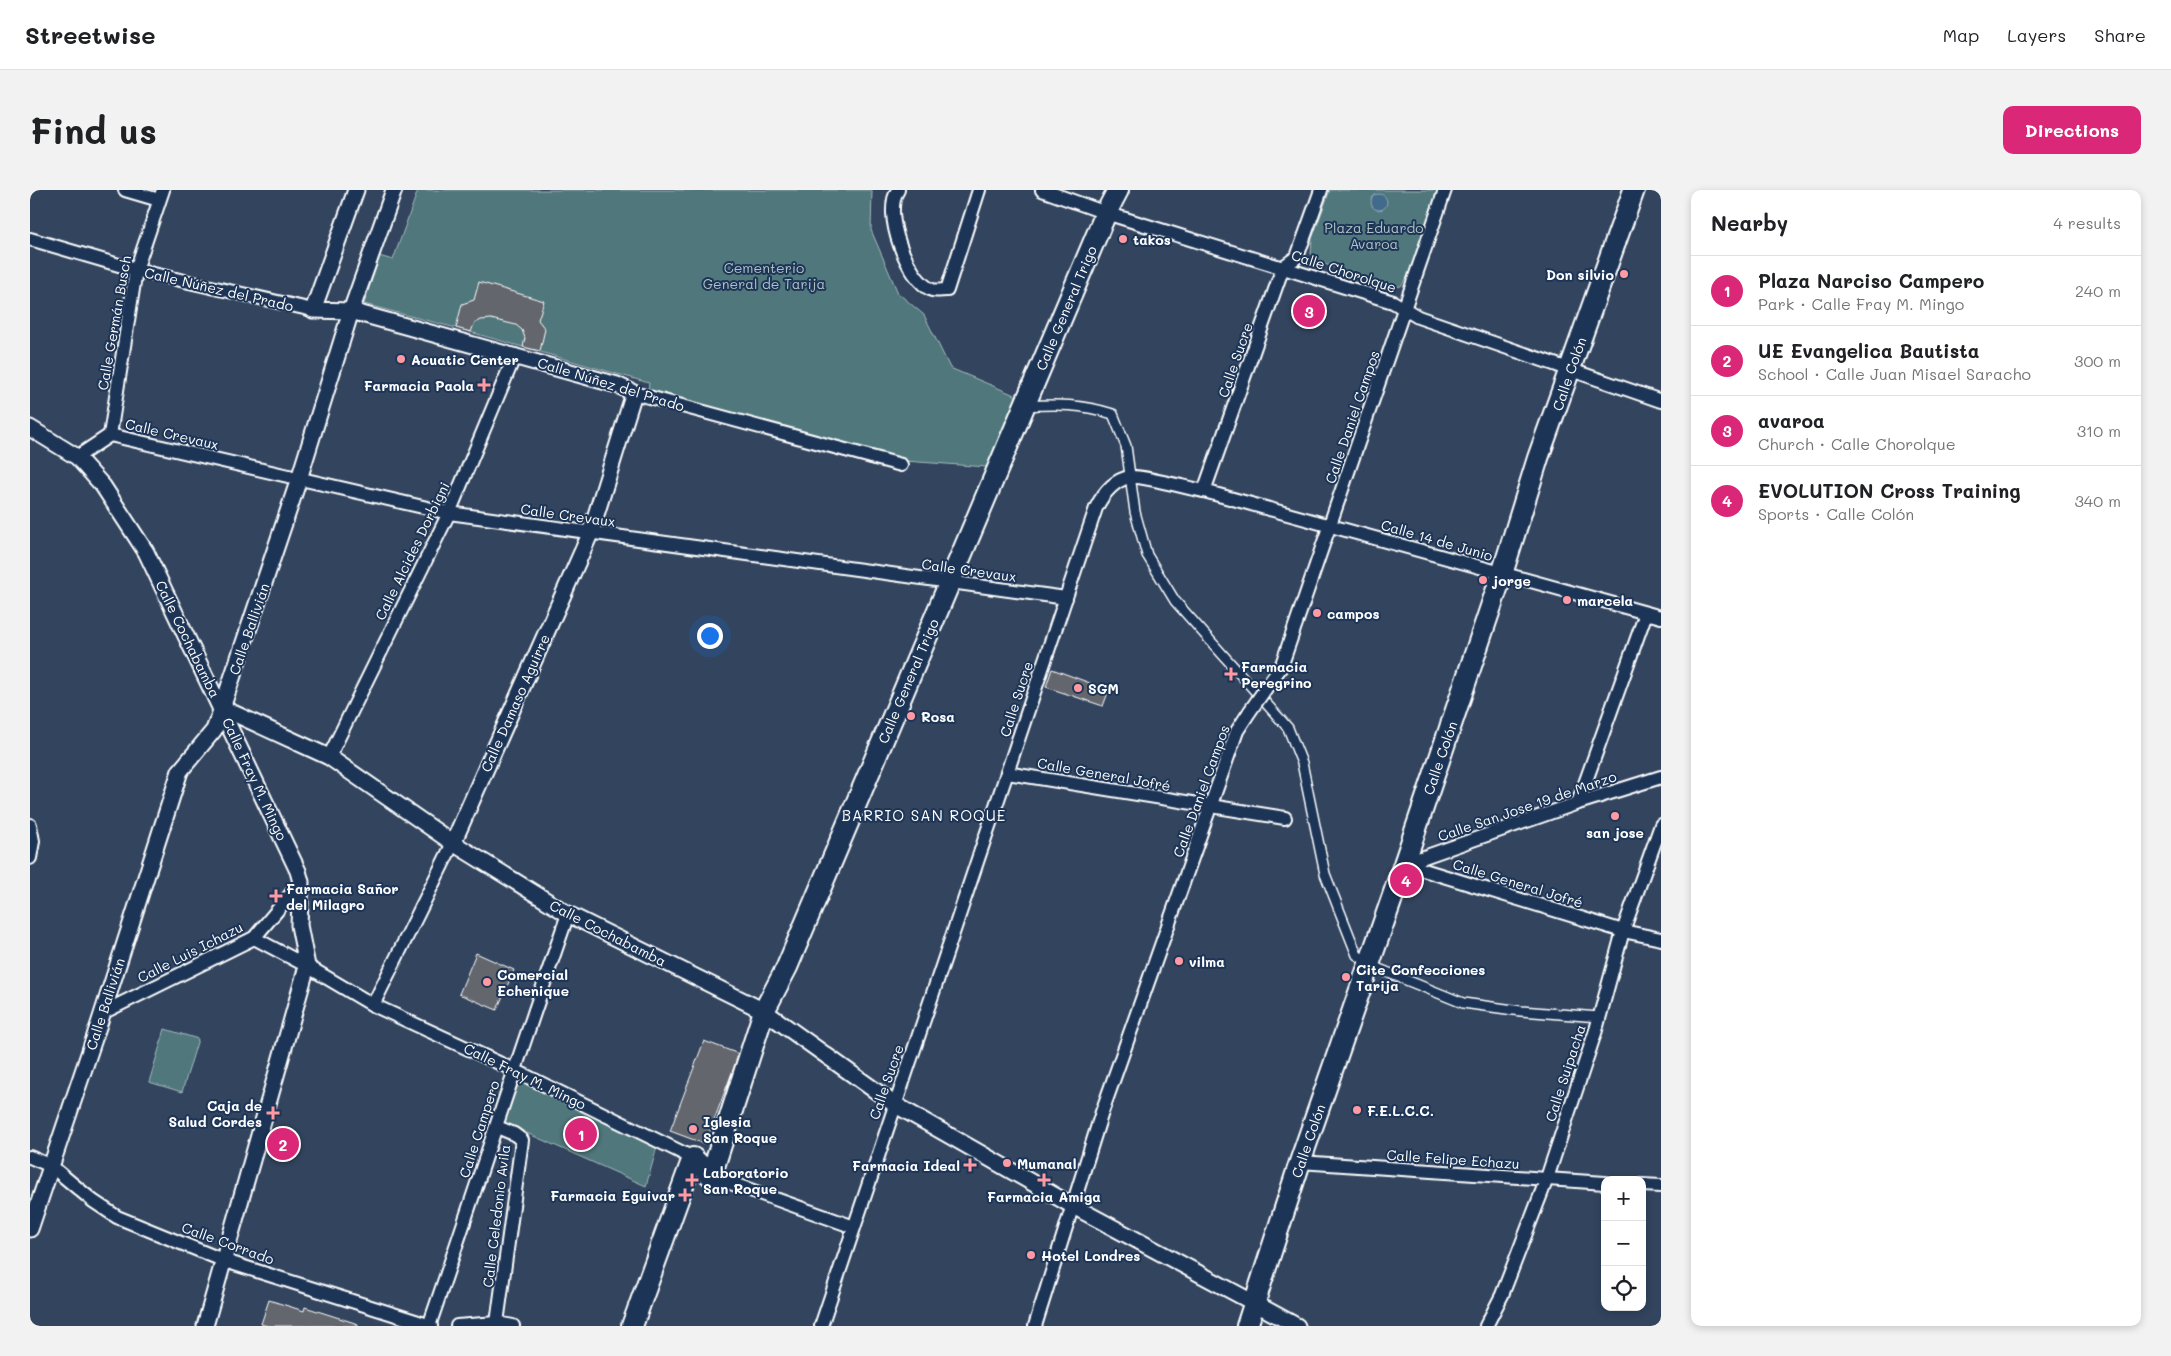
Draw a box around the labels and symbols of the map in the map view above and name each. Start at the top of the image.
park label: Plaza Eduardo Avaroa [1324,218,1424,253]
place label: takos [1133,230,1171,249]
marker: takos [1117,233,1129,245]
street label: Calle General Trigo [1031,243,1101,373]
street label: Calle Chorolque [1289,245,1399,297]
street label: Calle Germán Busch [93,254,135,392]
park label: Cementerio General de Tarija [703,258,825,293]
street label: Calle Núñez del Prado [143,263,295,315]
place label: Don silvio [1546,265,1614,284]
marker: Don silvio [1618,268,1630,280]
pin: 3 [1293,292,1325,330]
street label: Calle Sucre [1213,320,1257,400]
street label: Calle Colón [1548,335,1590,413]
street label: Calle Daniel Campos [1320,348,1384,486]
place label: Acuatic Center [411,350,519,369]
marker: Acuatic Center [395,353,407,365]
street label: Calle Núñez del Prado [535,353,687,415]
place label: Farmacia Paola [364,376,474,395]
marker: Farmacia Paola [478,379,490,391]
street label: Calle Crevaux [123,414,221,454]
street label: Calle Alcides Dorbigni [370,479,454,623]
street label: Calle Crevaux [519,499,617,531]
street label: Calle 14 de Junio [1379,515,1495,565]
street label: Calle Crevaux [920,554,1018,586]
place label: jorge [1491,571,1531,590]
marker: jorge [1477,574,1489,586]
street label: Calle Cochabamba [151,577,225,701]
street label: Calle Ballivián [224,581,274,677]
place label: marcela [1577,591,1634,610]
marker: marcela [1561,594,1573,606]
place label: campos [1327,604,1379,623]
marker: campos [1311,607,1323,619]
street label: Calle General Trigo [873,616,943,746]
your location [697,623,723,649]
street label: Calle Damaso Aguirre [476,631,554,775]
place label: Farmacia Peregrino [1241,657,1312,692]
street label: Calle Sucre [995,659,1037,739]
marker: Farmacia Peregrino [1225,668,1237,680]
place label: SGM [1088,679,1119,698]
marker: SGM [1072,682,1084,694]
place label: Rosa [921,707,955,726]
marker: Rosa [905,710,917,722]
street label: Calle Fray M. Mingo [218,714,292,844]
street label: Calle Colón [1419,719,1461,797]
street label: Calle Daniel Campos [1168,722,1234,860]
street label: Calle General Jofré [1036,753,1172,795]
street label: Calle San Jose 19 de Marzo [1435,766,1619,846]
district label: BARRIO SAN ROQUE [842,805,1006,825]
marker: san jose [1609,810,1621,822]
place label: san jose [1586,823,1644,842]
street label: Calle General Jofré [1451,854,1585,912]
pin: 4 [1390,861,1422,899]
place label: Farmacia Sañor del Milagro [286,879,399,914]
marker: Farmacia Sañor del Milagro [270,890,282,902]
street label: Calle Cochabamba [546,895,670,971]
street label: Calle Luis Ichazu [134,917,246,987]
place label: vilma [1189,952,1225,971]
marker: vilma [1173,955,1185,967]
street label: Calle Ballivián [81,956,129,1052]
place label: Cite Confecciones Tarija [1356,960,1485,995]
place label: Comercial Echenique [497,965,569,1000]
marker: Cite Confecciones Tarija [1340,971,1352,983]
marker: Comercial Echenique [481,976,493,988]
street label: Calle Suipacha [1540,1022,1590,1124]
street label: Calle Fray M. Mingo [461,1038,589,1114]
street label: Calle Sucre [864,1042,908,1122]
street label: Calle Campero [454,1078,504,1180]
place label: Caja de Salud Cordes [168,1096,262,1131]
place label: F.E.L.C.C. [1367,1101,1434,1120]
street label: Calle Colón [1287,1102,1329,1180]
marker: F.E.L.C.C. [1351,1104,1363,1116]
marker: Caja de Salud Cordes [266,1106,280,1120]
place label: Iglesia San Roque [703,1112,777,1147]
pin: 1 [565,1115,597,1153]
marker: Iglesia San Roque [687,1123,699,1135]
pin: 2 [267,1125,299,1163]
street label: Calle Celedonio Avila [478,1143,514,1289]
street label: Calle Felipe Echazu [1386,1145,1520,1173]
place label: Mumanal [1017,1154,1076,1173]
place label: Farmacia Ideal [852,1156,960,1175]
marker: Mumanal [1001,1157,1013,1169]
marker: Farmacia Ideal [964,1159,976,1171]
place label: Laboratorio San Roque [703,1163,789,1198]
marker: Laboratorio San Roque [685,1173,699,1187]
marker: Farmacia Amiga [1038,1174,1050,1186]
place label: Farmacia Eguivar [550,1186,675,1205]
place label: Farmacia Amiga [987,1187,1101,1206]
marker: Farmacia Eguivar [679,1189,691,1201]
street label: Calle Corrado [179,1217,277,1269]
place label: Hotel Londres [1041,1246,1140,1265]
marker: Hotel Londres [1025,1249,1037,1261]

